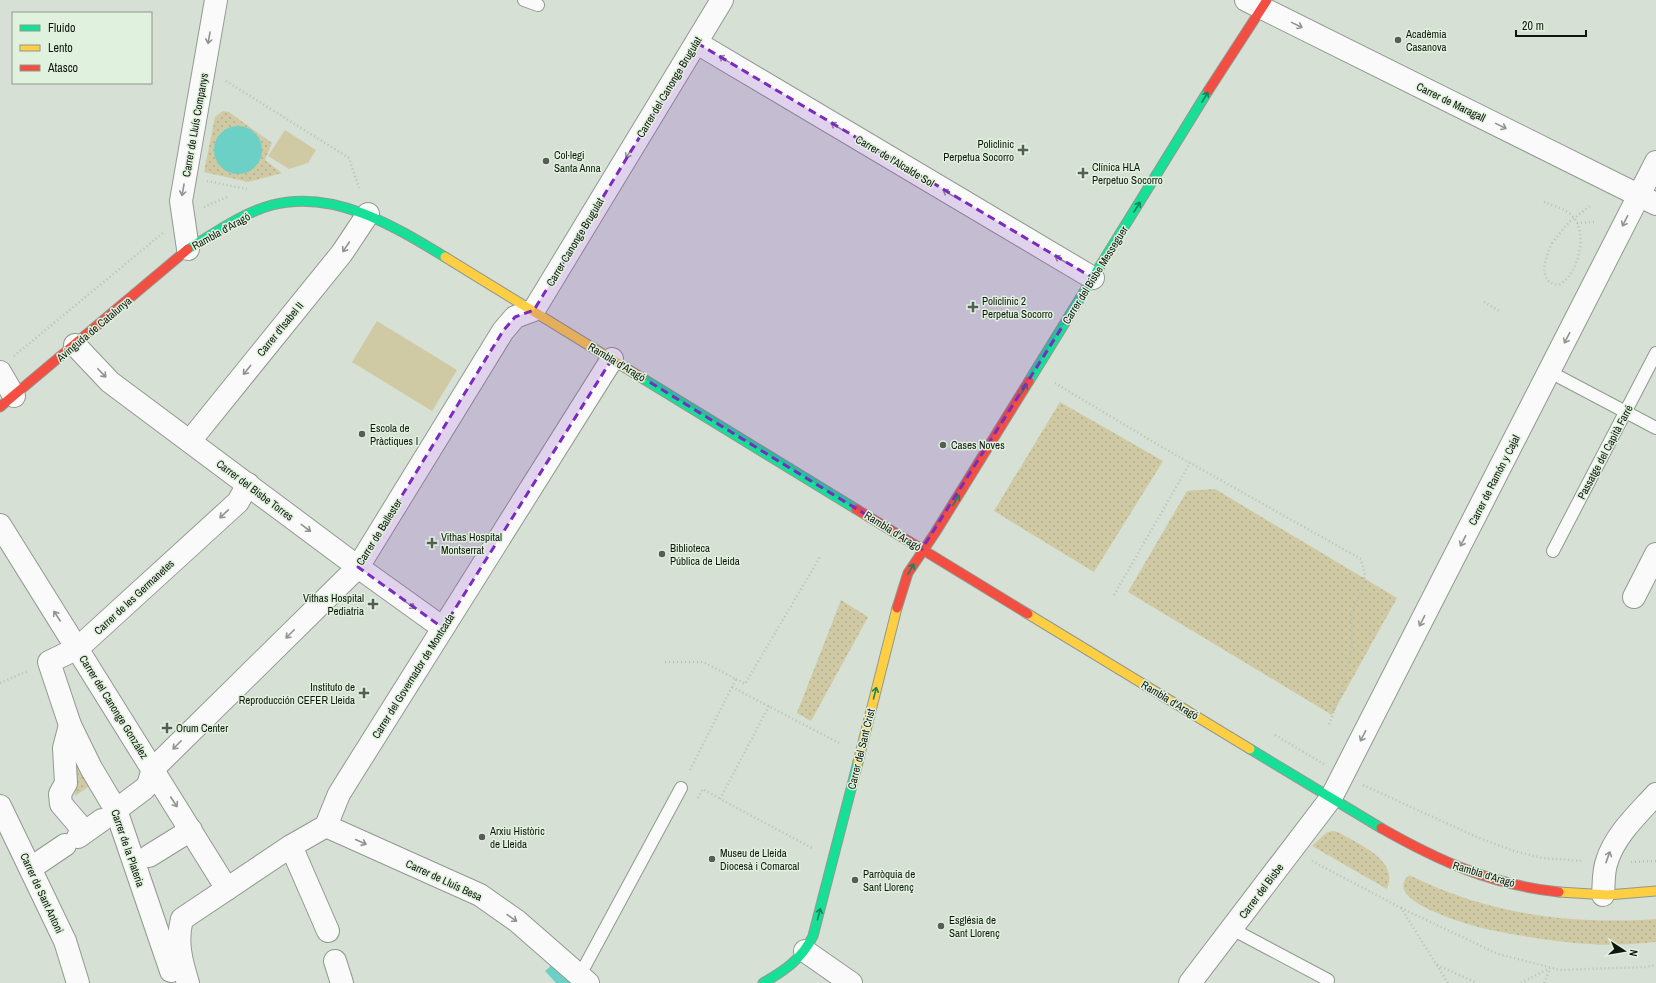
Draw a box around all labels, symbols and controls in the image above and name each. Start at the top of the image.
legend [12,12,152,84]
scale bar [1516,12,1586,38]
text: 20 m [1522,18,1544,34]
text: Fluido [48,20,75,36]
one-way arrow [1291,22,1303,30]
place label: Acadèmia Casanova [1405,27,1447,54]
one-way arrow [205,31,213,44]
street label: Carrer del Canonge Brugulat [633,34,705,140]
marker: Acadèmia Casanova [1393,35,1403,45]
text: Lento [48,40,73,56]
one-way arrow [718,55,730,63]
text: Atasco [47,60,78,76]
street label: Carrer de Lluís Companys [179,71,211,178]
street label: Carrer de Maragall [1414,79,1488,125]
one-way arrow [1201,91,1209,102]
one-way arrow [831,122,842,130]
one-way arrow [1495,123,1507,130]
street label: Carrer de l'Alcalde Sol [853,132,937,190]
place label: Policlinic Perpetua Socorro [943,137,1014,164]
marker: Policlinic Perpetua Socorro [1017,144,1029,156]
one-way arrow [625,147,633,159]
place label: Col·legi Santa Anna [554,148,601,175]
marker: Col·legi Santa Anna [541,156,551,166]
place label: Clínica HLA Perpetuo Socorro [1092,160,1163,187]
marker: Clínica HLA Perpetuo Socorro [1077,167,1089,179]
one-way arrow [179,183,187,196]
one-way arrow [942,188,954,196]
street label: Carrer Canonge Brugulat [543,195,607,289]
one-way arrow [1133,202,1141,213]
street label: Rambla d'Aragó [189,209,253,253]
one-way arrow [1621,215,1628,227]
street label: Carrer del Bisbe Messeguer [1059,223,1131,327]
one-way arrow [342,241,350,252]
one-way arrow [1054,254,1066,262]
street label: Avinguda de Catalunya [53,294,134,365]
place label: Policlinic 2 Perpetua Socorro [982,294,1053,321]
street label: Carrer d'Isabel II [254,299,306,359]
marker: Policlinic 2 Perpetua Socorro [967,301,979,313]
one-way arrow [1563,331,1570,343]
street label: Rambla d'Aragó [586,339,648,385]
one-way arrow [243,365,252,376]
one-way arrow [97,368,107,378]
one-way arrow [1021,383,1029,395]
street label: Passatge del Capità Farré [1574,402,1636,502]
place label: Escola de Pràctiques I [370,421,418,448]
marker: Escola de Pràctiques I [357,429,367,439]
street label: Carrer de Ramón y Cajal [1465,432,1523,528]
place label: Cases Noves [951,438,1005,452]
marker: Cases Noves [938,440,948,450]
street label: Carrer del Bisbe Torres [214,456,297,524]
one-way arrow [952,494,960,506]
street label: Carrer de Ballester [353,496,405,568]
street label: Rambla d'Aragó [862,508,924,554]
one-way arrow [219,510,229,519]
one-way arrow [300,524,311,532]
place label: Vithas Hospital Montserrat [441,530,502,557]
one-way arrow [1459,534,1466,546]
marker: Vithas Hospital Montserrat [426,537,438,549]
place label: Biblioteca Pública de Lleida [670,541,740,568]
marker: Biblioteca Pública de Lleida [657,549,667,559]
street label: Carrer de les Germanetes [91,556,177,638]
one-way arrow [907,563,915,575]
place label: Vithas Hospital Pediatria [303,591,364,618]
marker: Vithas Hospital Pediatria [367,598,379,610]
one-way arrow [404,601,415,609]
one-way arrow [52,610,61,621]
street label: Carrer del Governador de Montcada [369,611,457,741]
one-way arrow [1418,614,1425,626]
one-way arrow [285,629,295,639]
street label: Carrer del Canonge González [76,652,152,762]
street label: Rambla d'Aragó [1139,677,1201,723]
place label: Instituto de Reproducción CEFER Lleida [239,680,355,707]
marker: Instituto de Reproducción CEFER Lleida [358,687,370,699]
one-way arrow [872,687,879,700]
street label: Carrer del Sant Crist [844,707,878,791]
place label: Orum Center [176,721,228,735]
marker: Orum Center [161,722,173,734]
one-way arrow [1358,730,1366,742]
one-way arrow [172,740,182,750]
one-way arrow [170,796,178,808]
street label: Carrer de la Plateria [108,807,148,889]
place label: Arxiu Històric de Lleida [489,824,545,851]
marker: Arxiu Històric de Lleida [477,832,487,842]
one-way arrow [355,839,367,846]
place label: Museu de Lleida Diocesà i Comarcal [720,846,799,873]
street label: Carrer de Sant Antoni [17,850,67,936]
one-way arrow [1605,851,1613,863]
marker: Museu de Lleida Diocesà i Comarcal [707,854,717,864]
street label: Carrer de Lluís Besa [404,856,484,904]
street label: Rambla d'Aragó [1451,858,1517,890]
street label: Carrer del Bisbe [1236,861,1286,921]
place label: Parròquia de Sant Llorenç [863,867,915,894]
marker: Parròquia de Sant Llorenç [850,875,860,885]
one-way arrow [815,908,823,921]
place label: Església de Sant Llorenç [949,913,1000,940]
one-way arrow [506,914,517,922]
marker: Església de Sant Llorenç [936,921,946,931]
north arrow [1604,931,1644,971]
text: N [1626,948,1641,958]

